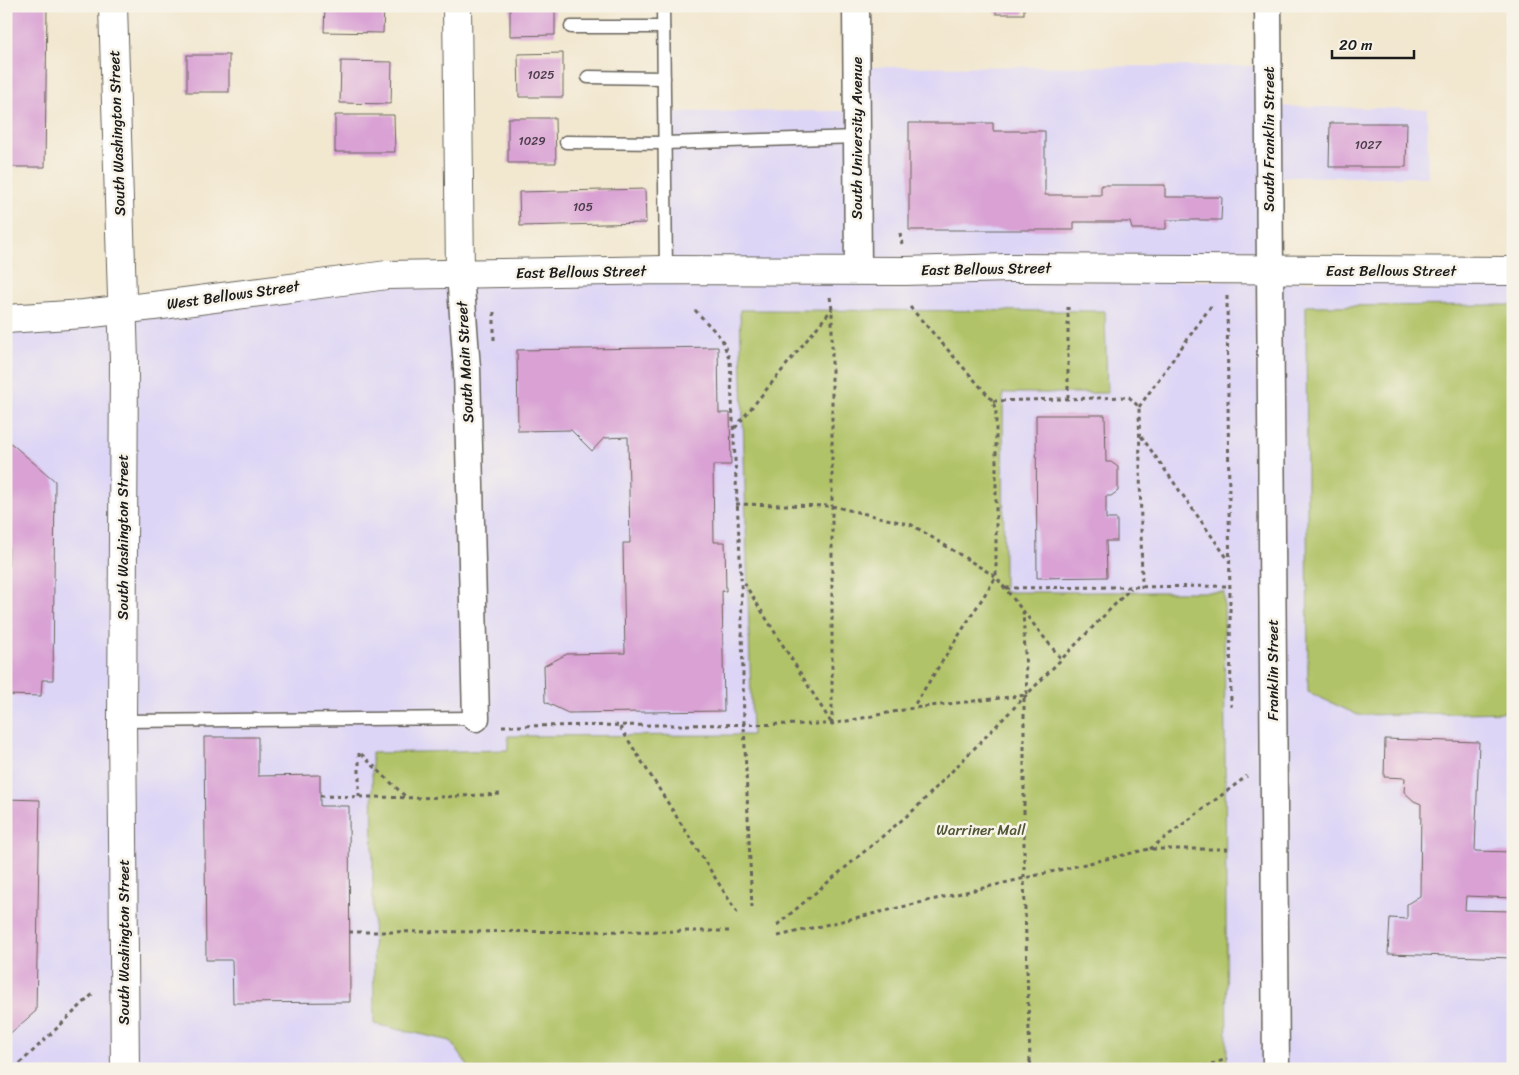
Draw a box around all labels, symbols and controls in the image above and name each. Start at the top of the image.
scale bar [1332,28,1414,60]
text: 20 m [1339,32,1373,58]
street label: South Washington Street [101,49,133,216]
street label: South University Avenue [844,56,870,219]
house number: 1025 [528,64,555,86]
street label: South Franklin Street [1256,66,1282,212]
house number: 1029 [518,130,546,152]
house number: 1027 [1355,134,1382,156]
house number: 105 [573,196,593,218]
street label: East Bellows Street [921,255,1052,283]
street label: East Bellows Street [516,258,647,286]
street label: East Bellows Street [1326,258,1457,284]
street label: West Bellows Street [165,273,302,317]
street label: South Main Street [449,300,481,423]
street label: South Washington Street [110,454,136,620]
street label: Franklin Street [1260,619,1286,721]
park label: Warriner Mall [936,817,1026,843]
street label: South Washington Street [111,859,137,1025]

